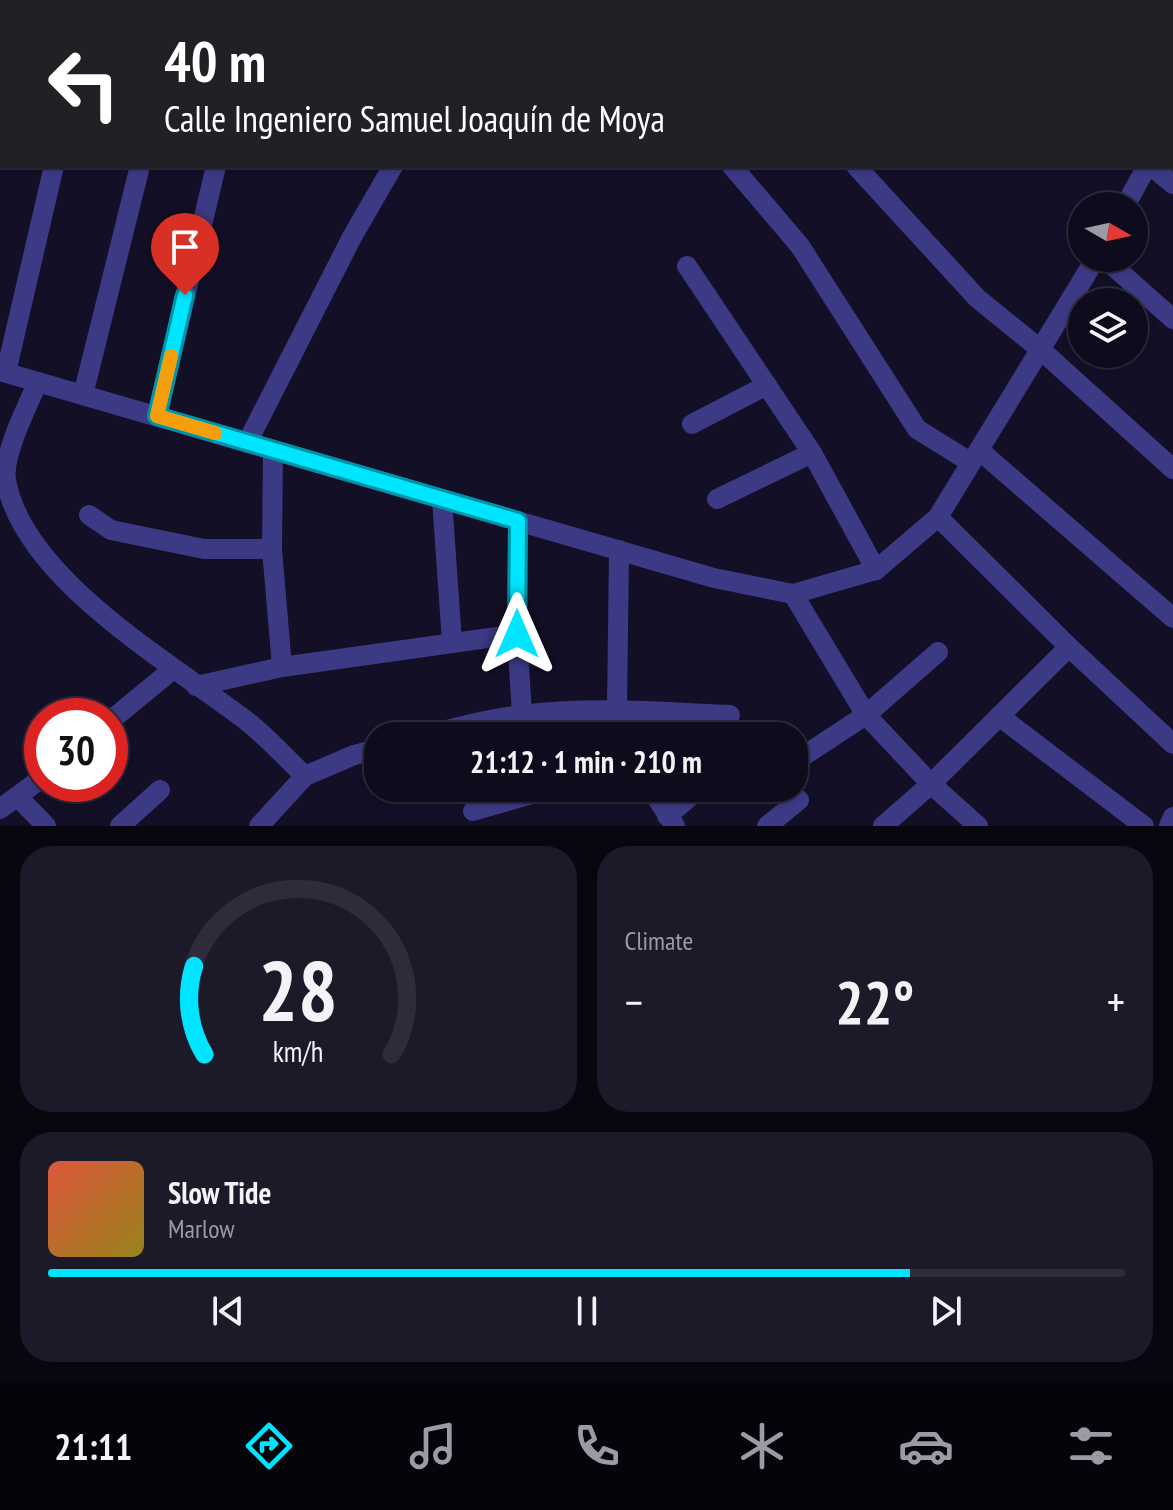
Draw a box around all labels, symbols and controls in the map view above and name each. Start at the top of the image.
text: 40 m [164,25,266,97]
icon: left [32,32,136,136]
text: Calle Ingeniero Samuel Joaquín de Moya [164,95,665,142]
north arrow [1068,192,1148,272]
map controls [1068,192,1148,368]
pin [151,213,219,295]
icon: arrive [163,225,207,269]
button: layers [1068,288,1148,368]
position arrow [475,592,559,676]
speed limit sign: 30 [24,698,128,802]
text: 21:12 · 1 min · 210 m [470,742,702,781]
text: Climate [625,924,693,957]
text: 28 [258,936,338,1044]
text: 22° [835,963,914,1041]
text: − [625,973,643,1030]
text: + [1107,973,1125,1030]
text: km/h [273,1033,324,1070]
text: Slow Tide [168,1173,271,1212]
text: Marlow [168,1212,234,1245]
icon: previous [206,1289,250,1333]
icon: pause [565,1289,609,1333]
icon: next [924,1289,968,1333]
icon: directions [241,1418,297,1474]
icon: music [405,1418,461,1474]
icon: phone [569,1418,625,1474]
icon: climate [734,1418,790,1474]
icon: car [898,1418,954,1474]
icon: filters [1063,1418,1119,1474]
text: 21:11 [54,1423,132,1470]

